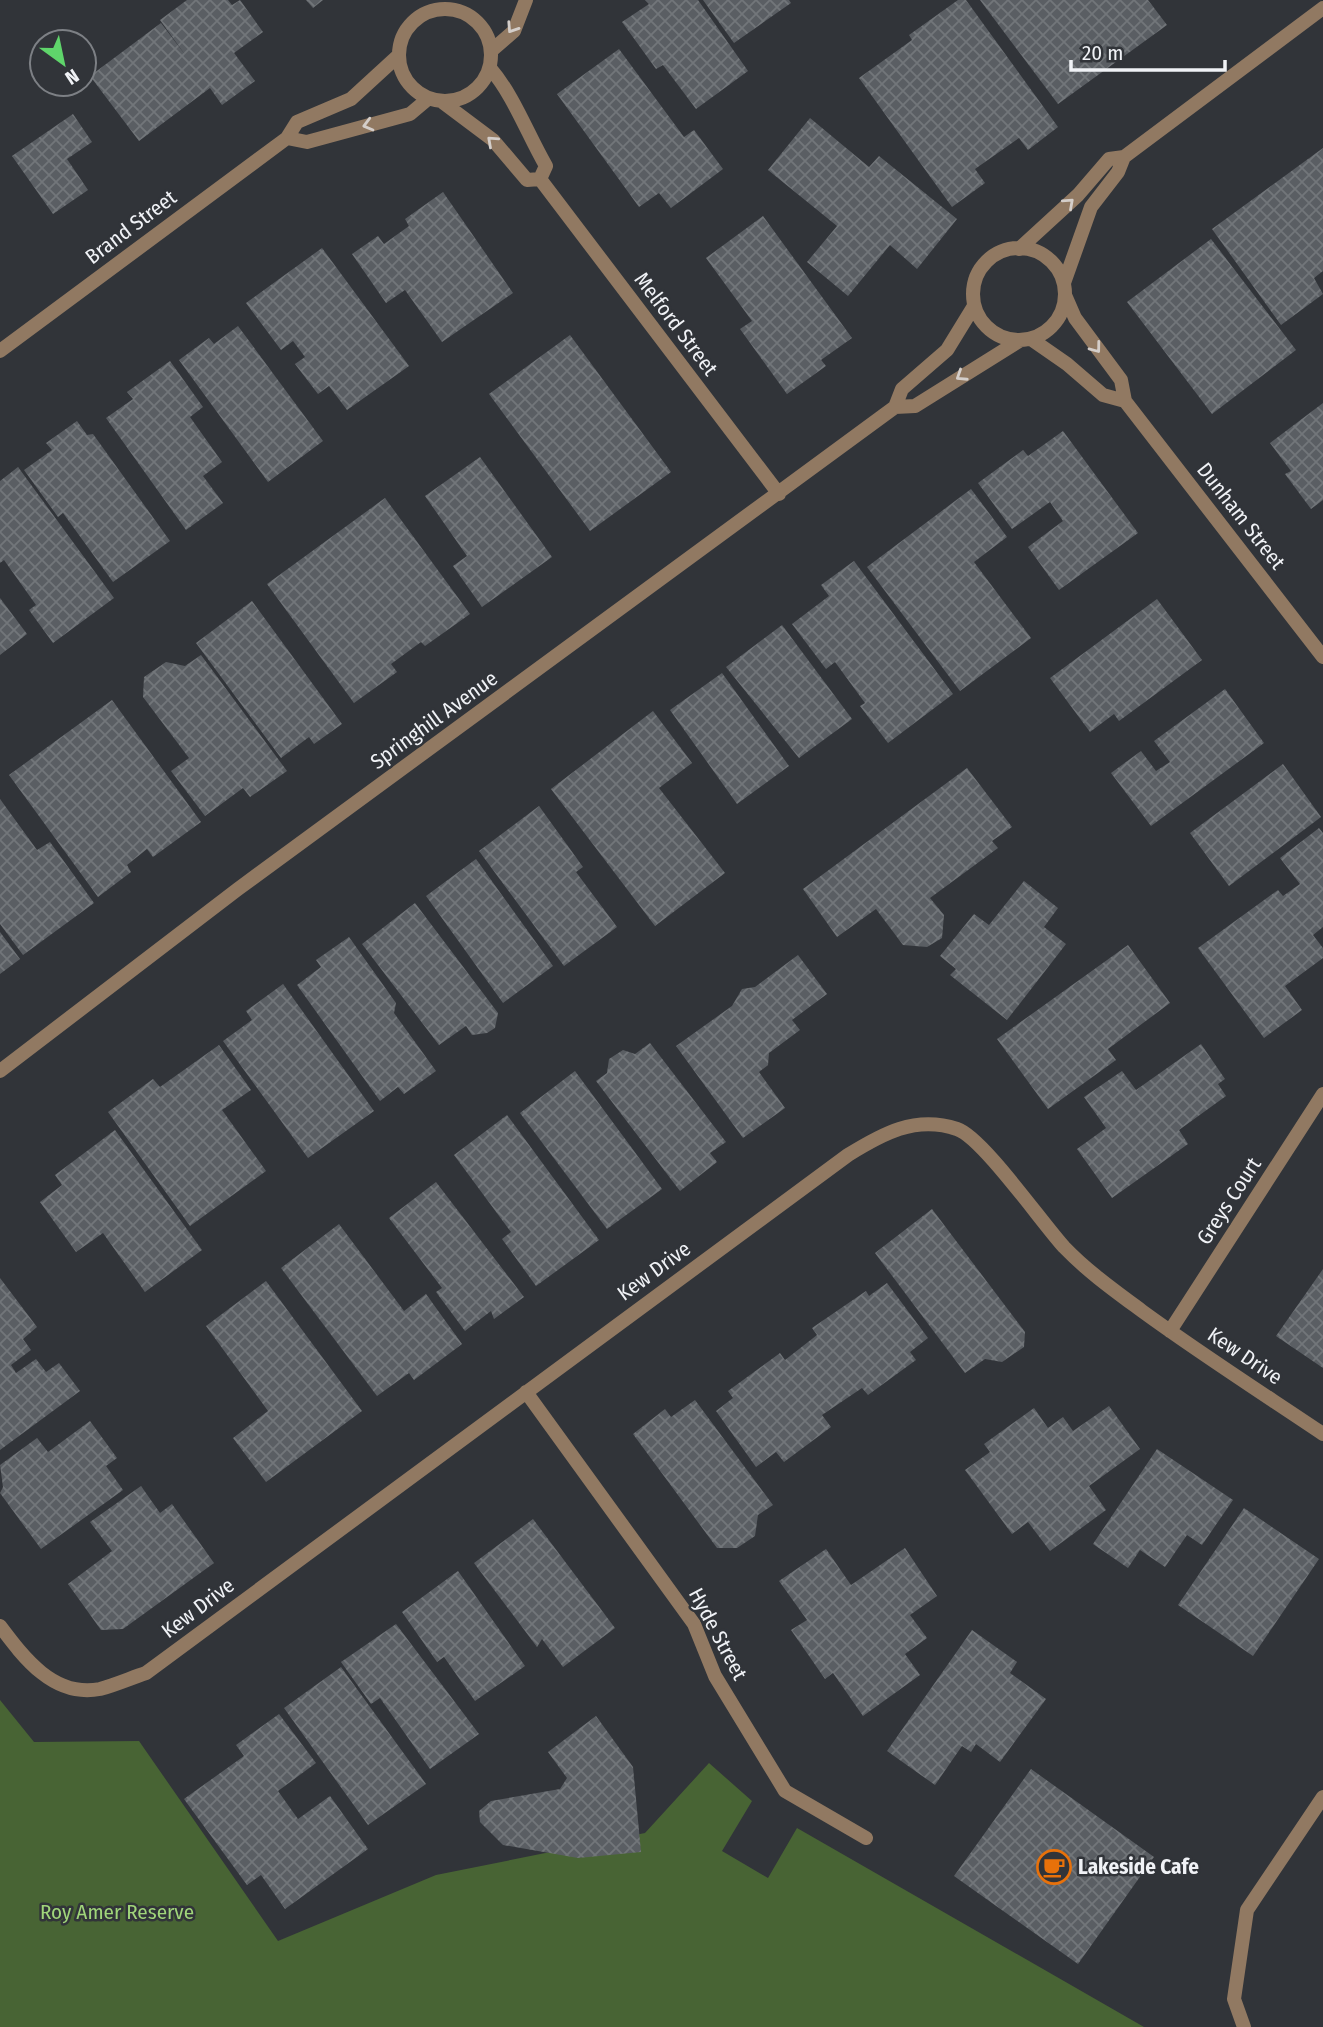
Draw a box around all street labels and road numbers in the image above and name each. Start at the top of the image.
street label: Brand Street [80,184,182,270]
street label: Melford Street [629,267,723,381]
street label: Dunham Street [1191,457,1291,575]
street label: Springhill Avenue [365,665,503,775]
street label: Greys Court [1191,1152,1267,1249]
street label: Kew Drive [612,1236,696,1306]
street label: Kew Drive [1203,1322,1287,1390]
street label: Kew Drive [156,1572,240,1644]
street label: Hyde Street [683,1584,753,1684]

